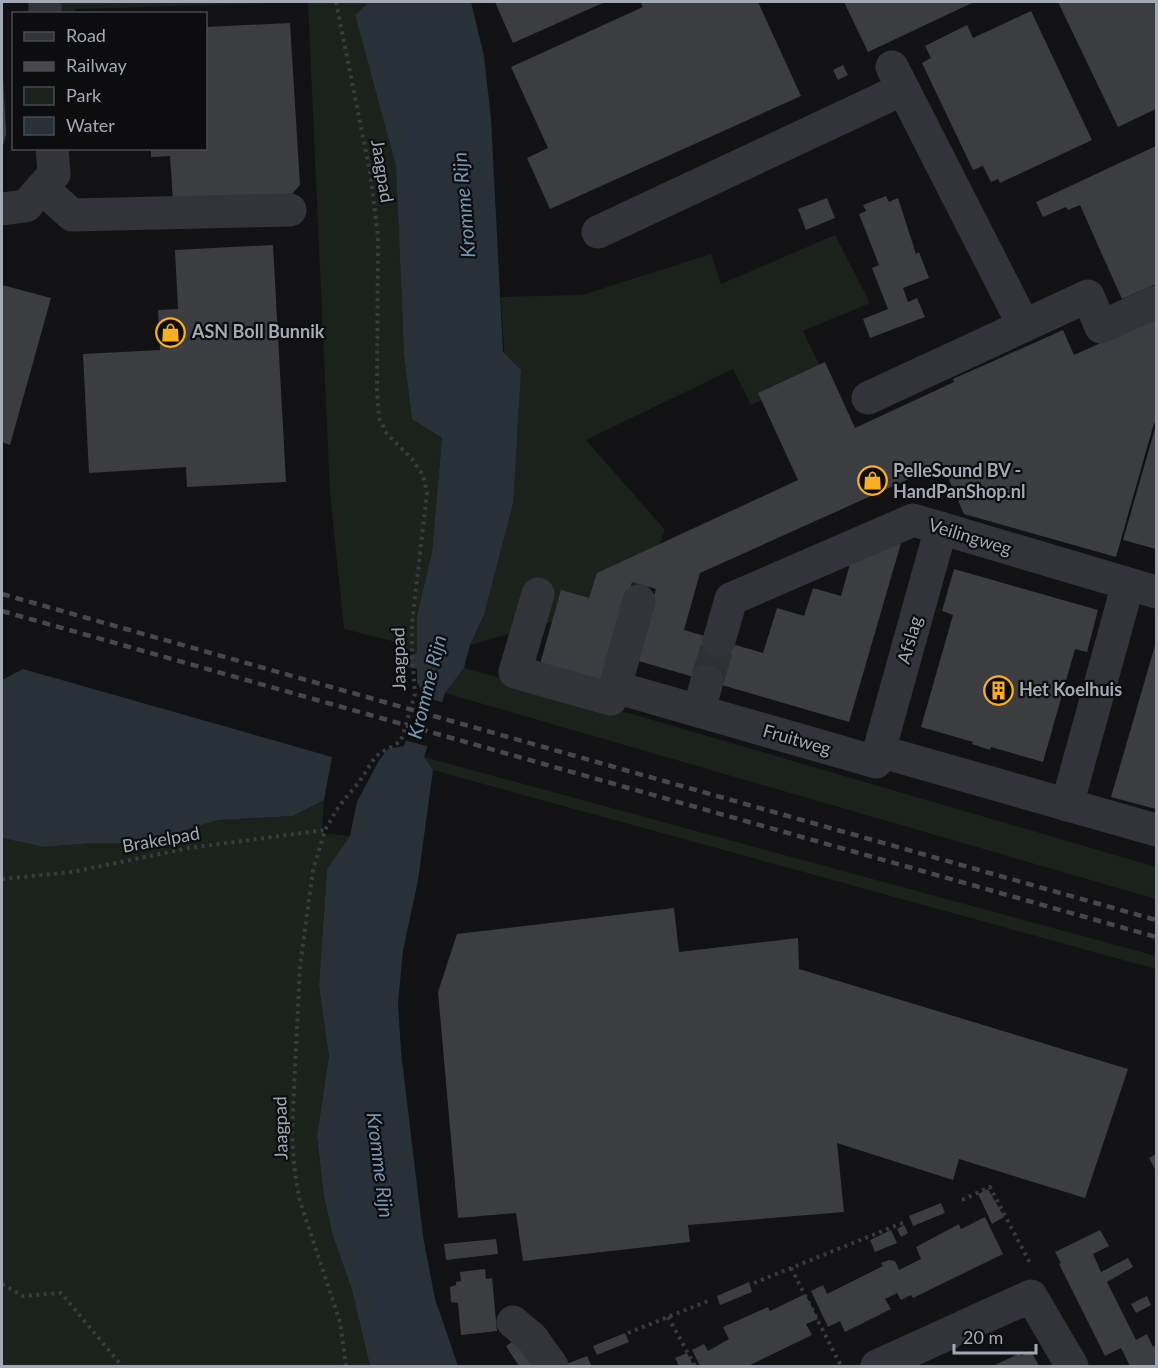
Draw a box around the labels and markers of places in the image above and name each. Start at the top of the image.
shop icon: ASN Boll Bunnik [155,316,187,348]
place label: ASN Boll Bunnik [191,320,325,342]
place label: PelleSound BV - HandPanShop.nl [893,459,1025,502]
shop icon: PelleSound BV - HandPanShop.nl [856,465,888,497]
building icon: Het Koelhuis [982,674,1014,706]
place label: Het Koelhuis [1019,678,1122,700]

